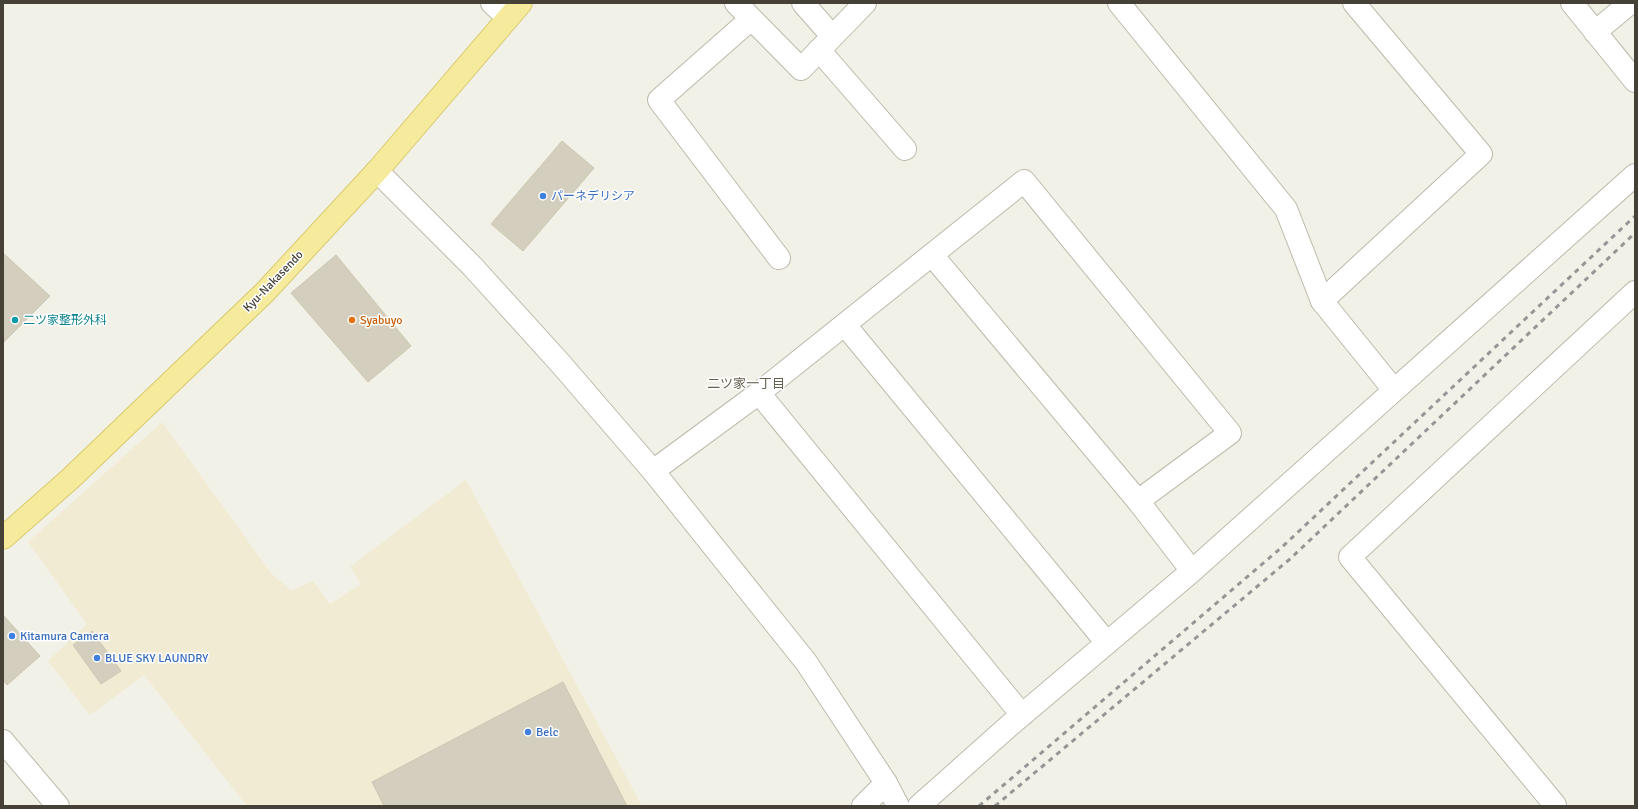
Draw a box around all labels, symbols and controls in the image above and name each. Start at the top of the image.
place label: パーネデリシア [551,189,635,204]
marker: パーネデリシア [538,191,548,201]
street label: Kyu-Nakasendo [240,247,307,315]
place label: 二ツ家整形外科 [23,313,107,328]
place label: Syabuyo [360,313,403,328]
marker: 二ツ家整形外科 [10,315,20,325]
marker: Syabuyo [347,315,357,325]
district label: 二ツ家一丁目 [707,376,785,392]
place label: Kitamura Camera [20,629,109,644]
marker: Kitamura Camera [7,631,17,641]
place label: BLUE SKY LAUNDRY [105,651,208,666]
marker: BLUE SKY LAUNDRY [92,653,102,663]
place label: Belc [536,725,559,740]
marker: Belc [523,727,533,737]

